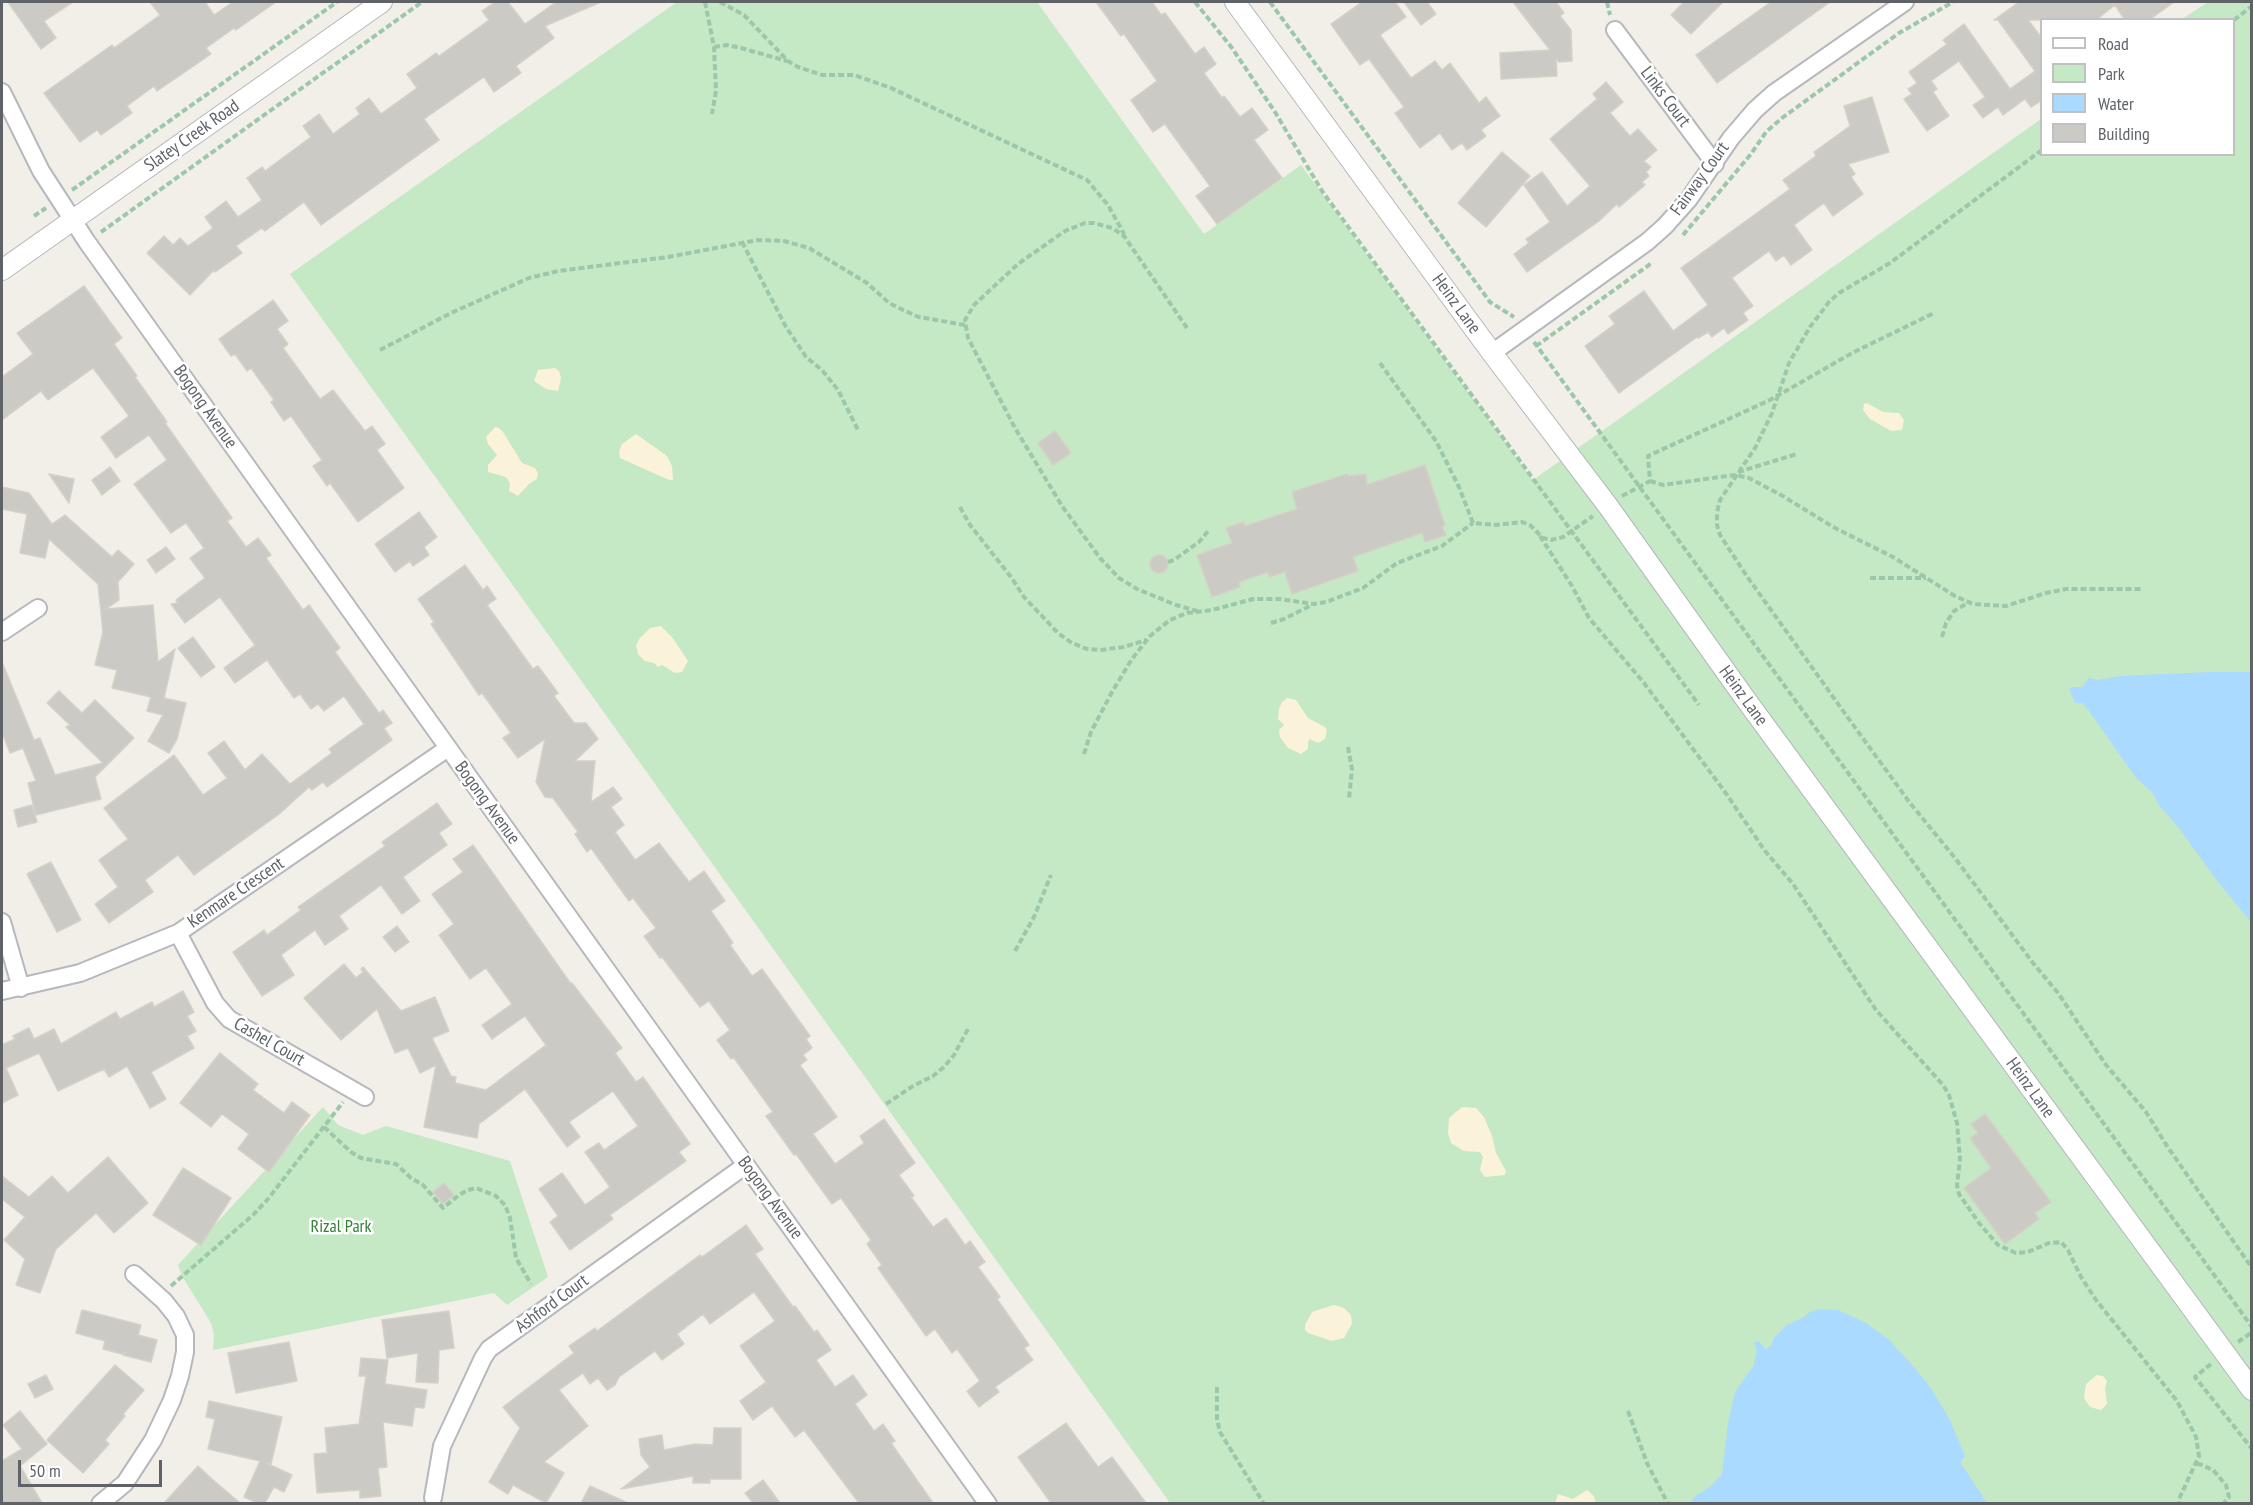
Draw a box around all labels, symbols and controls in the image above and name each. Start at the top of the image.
legend [2040,18,2235,156]
text: Road [2098,32,2129,55]
text: Park [2098,62,2125,85]
street label: Links Court [1635,63,1695,131]
text: Water [2098,92,2134,115]
street label: Slatey Creek Road [140,95,244,177]
text: Building [2098,122,2150,145]
street label: Fairway Court [1666,138,1734,220]
street label: Heinz Lane [1427,270,1485,338]
street label: Bogong Avenue [168,361,242,453]
street label: Heinz Lane [1714,662,1772,730]
street label: Bogong Avenue [450,757,524,849]
street label: Kenmare Crescent [184,853,288,933]
street label: Cashel Court [230,1013,308,1071]
street label: Heinz Lane [2001,1054,2059,1122]
street label: Bogong Avenue [733,1152,807,1244]
park label: Rizal Park [311,1216,371,1238]
street label: Ashford Court [511,1270,593,1338]
scale bar [21,1448,165,1486]
text: 50 m [29,1459,61,1482]

